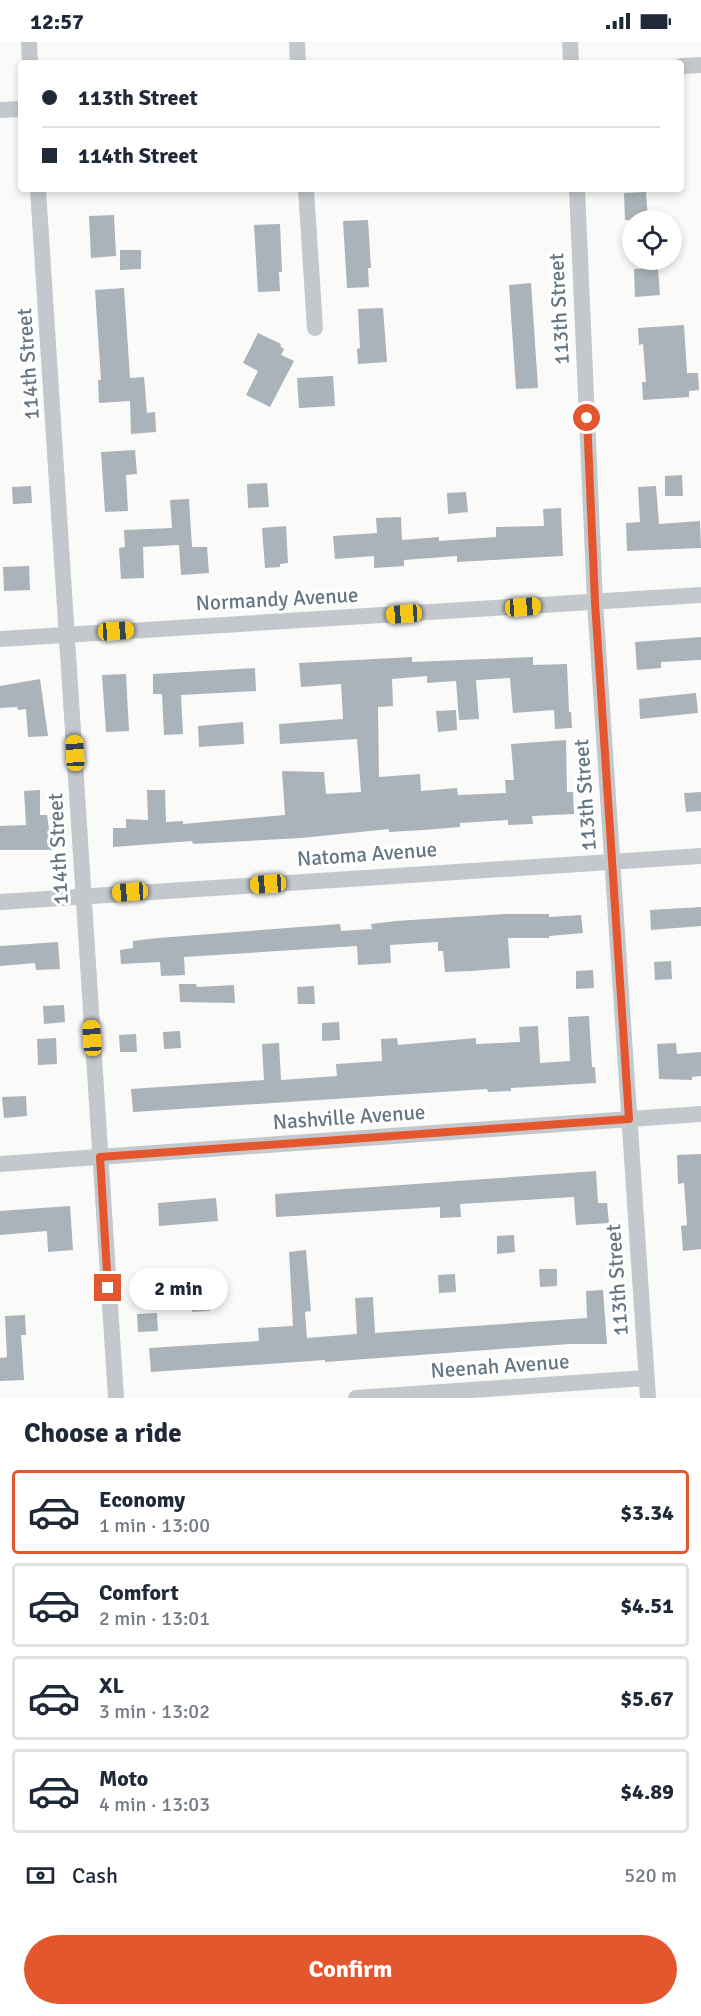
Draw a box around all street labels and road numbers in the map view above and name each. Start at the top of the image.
street label: 113th Street [543,252,575,366]
street label: 114th Street [11,307,45,421]
street label: Normandy Avenue [195,582,359,616]
street label: 113th Street [568,738,602,852]
street label: 114th Street [42,792,74,906]
street label: Natoma Avenue [296,836,438,872]
street label: Nashville Avenue [272,1099,426,1135]
street label: 113th Street [600,1223,634,1337]
street label: Neenah Avenue [430,1348,570,1384]

